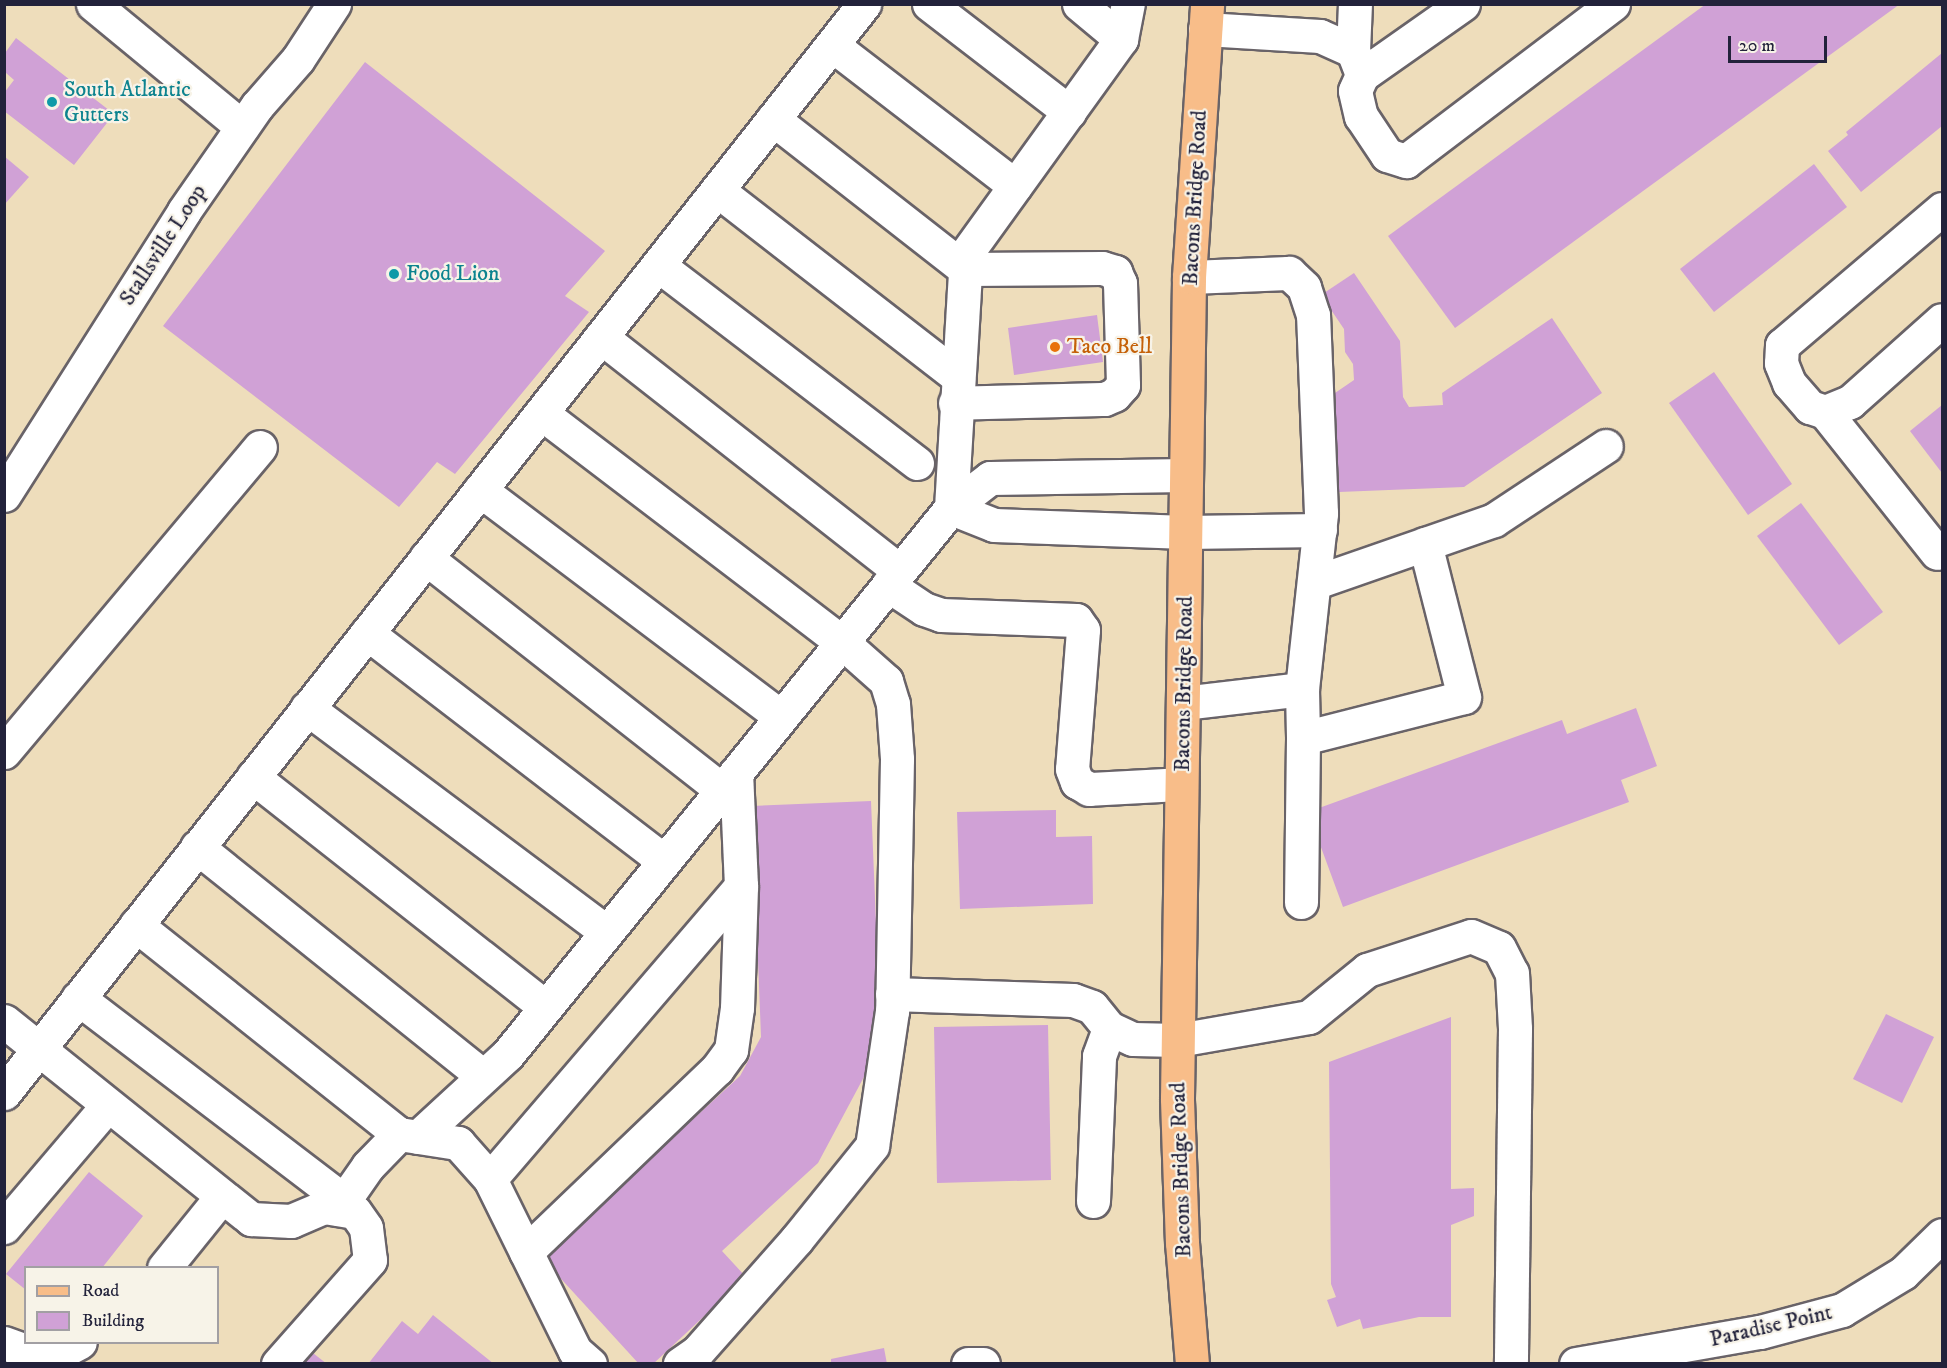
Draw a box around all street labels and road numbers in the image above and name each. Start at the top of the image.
street label: Bacons Bridge Road [1177,110,1213,286]
street label: Stallsville Loop [114,179,212,311]
street label: Bacons Bridge Road [1169,596,1199,772]
street label: Bacons Bridge Road [1165,1082,1197,1258]
street label: Paradise Point [1707,1299,1835,1353]

